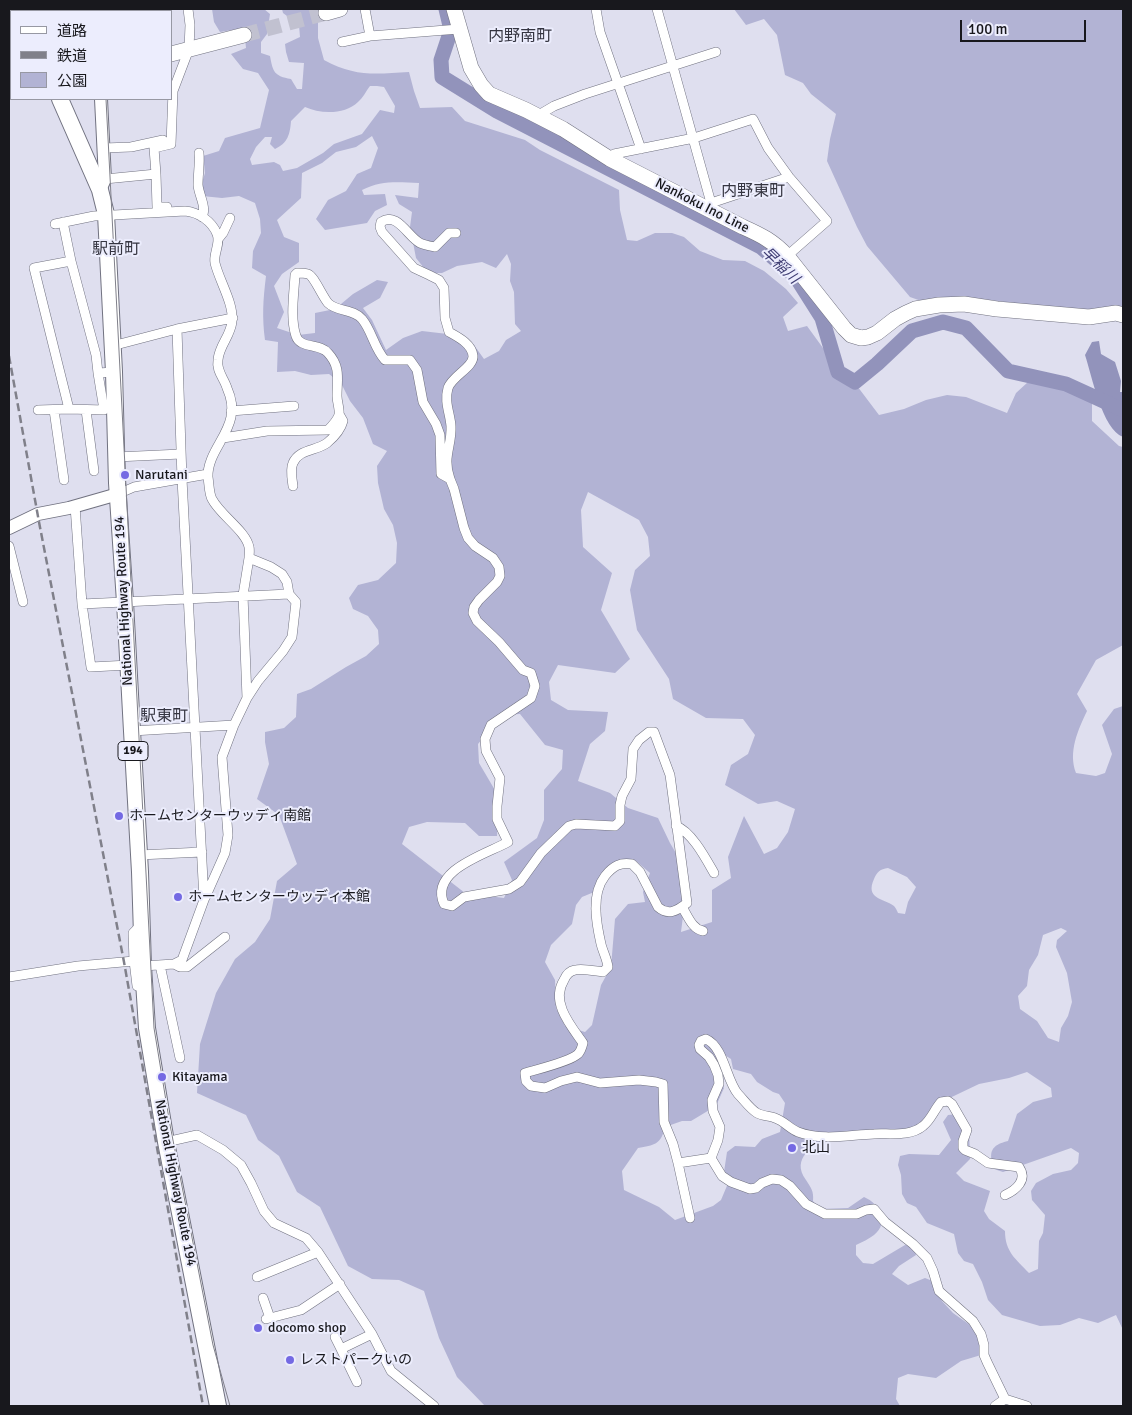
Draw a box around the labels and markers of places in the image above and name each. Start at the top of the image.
place label: Narutani [135,467,188,483]
marker: Narutani [119,469,131,481]
place label: ホームセンターウッディ南館 [129,808,311,824]
marker: ホームセンターウッディ南館 [113,810,125,822]
place label: ホームセンターウッディ本館 [188,889,370,905]
marker: ホームセンターウッディ本館 [172,891,184,903]
place label: Kitayama [172,1069,228,1085]
marker: Kitayama [156,1071,168,1083]
place label: 北山 [802,1140,830,1156]
marker: 北山 [786,1142,798,1154]
place label: docomo shop [268,1320,346,1336]
marker: docomo shop [252,1322,264,1334]
place label: レストパークいの [300,1352,412,1368]
marker: レストパークいの [284,1354,296,1366]

